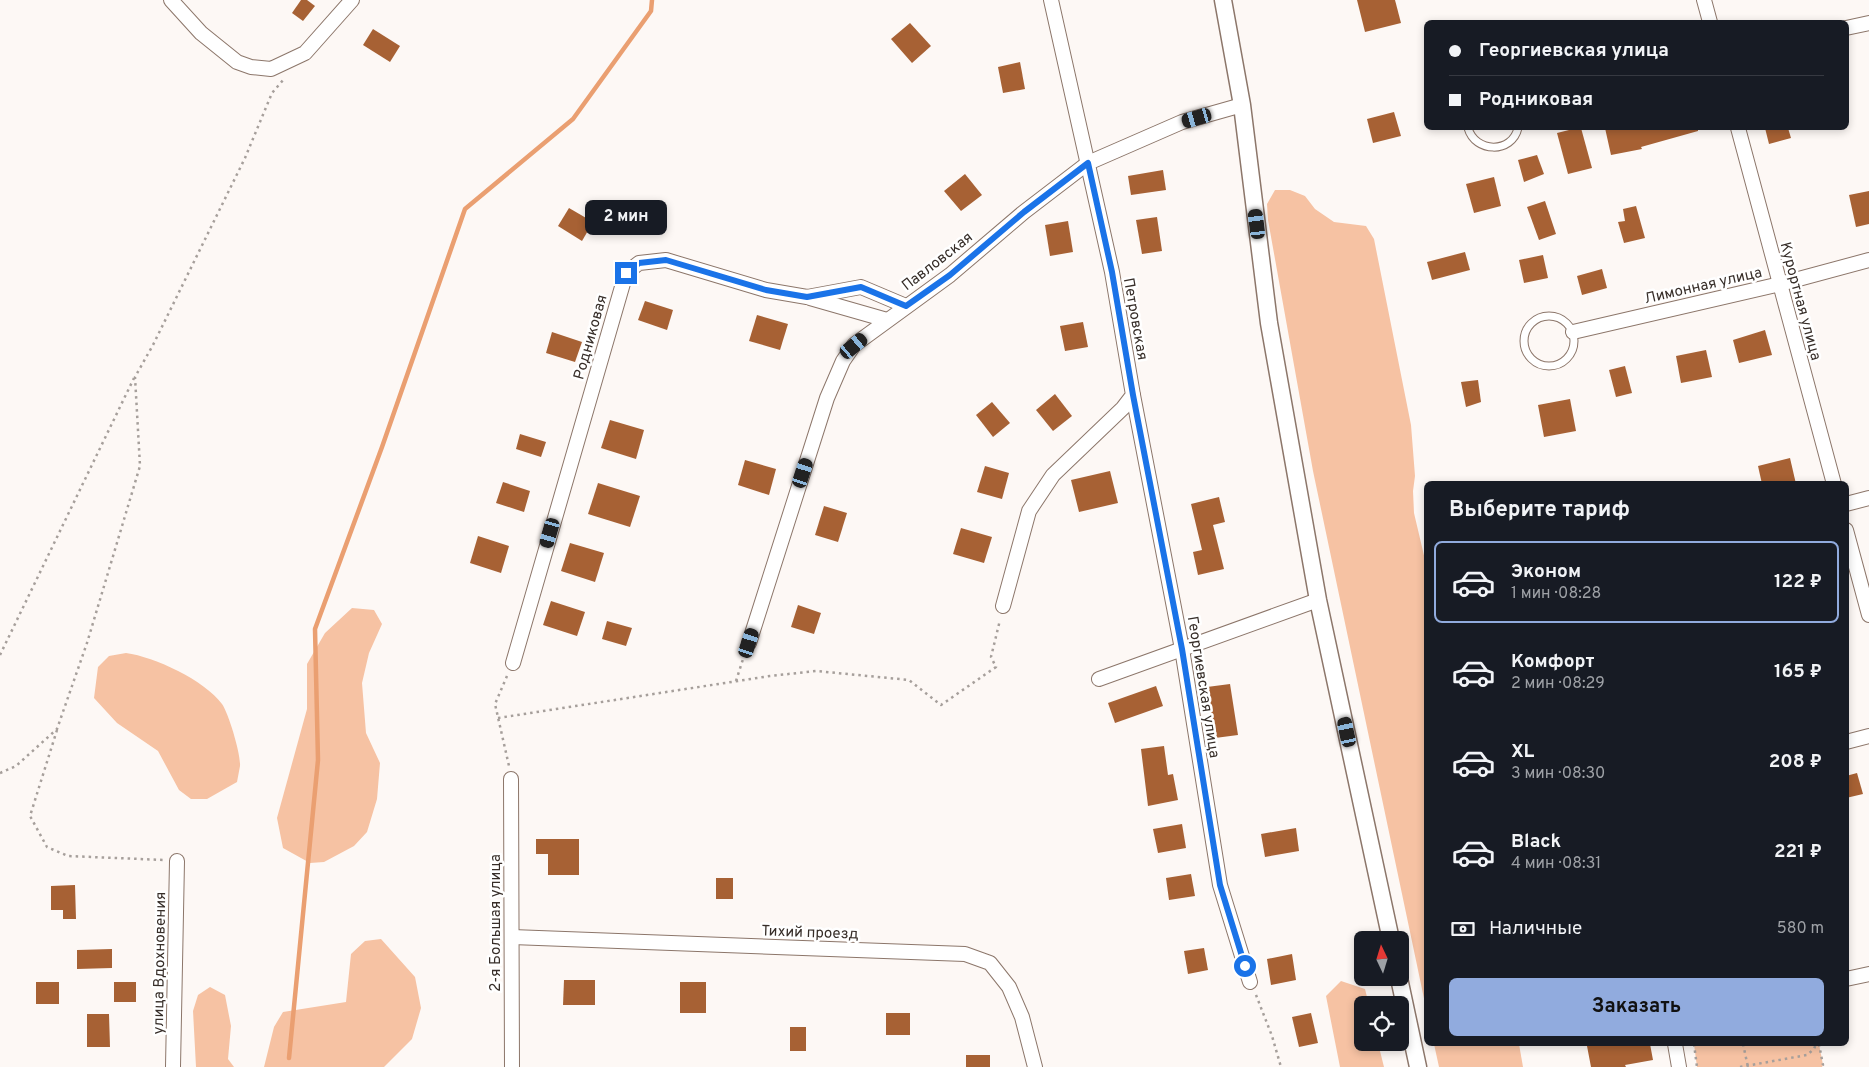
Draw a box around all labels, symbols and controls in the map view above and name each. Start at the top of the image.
text: Георгиевская улица [1479,39,1669,63]
text: Родниковая [1479,88,1593,112]
car [1180,107,1213,129]
callout: 2 мин [585,200,667,236]
text: 2 мин [604,207,648,227]
car [1247,208,1266,240]
street label: Павловская [899,229,977,296]
street label: Курортная улица [1775,240,1824,363]
route end [615,262,637,284]
street label: Лимонная улица [1643,264,1764,309]
street label: Петровская [1118,277,1151,362]
street label: Родниковая [570,293,613,382]
car [837,331,870,361]
car [791,456,814,490]
text: Выберите тариф [1449,497,1630,524]
car [538,517,561,549]
icon: car [1451,560,1496,605]
text: Эконом [1511,560,1581,584]
text: 122 ₽ [1774,570,1822,594]
text: 1 мин · 08:28 [1511,584,1601,604]
street label: Георгиевская улица [1182,615,1223,760]
car [737,626,760,660]
icon: car [1451,650,1496,695]
text: Комфорт [1511,650,1594,674]
text: 165 ₽ [1774,660,1822,684]
text: 2 мин · 08:29 [1511,674,1605,694]
car [1336,716,1357,748]
icon: car [1451,740,1496,785]
text: XL [1511,740,1534,764]
text: 208 ₽ [1769,750,1822,774]
text: 3 мин · 08:30 [1511,764,1605,784]
icon: car [1451,830,1496,875]
text: Black [1511,830,1561,854]
text: 221 ₽ [1774,840,1822,864]
street label: 2-я Большая улица [487,854,506,992]
text: 4 мин · 08:31 [1511,854,1601,874]
street label: улица Вдохновения [150,891,171,1035]
icon: cash [1449,915,1477,943]
text: Наличные [1489,917,1582,941]
text: 580 m [1777,919,1824,939]
street label: Тихий проезд [761,922,859,945]
north arrow [1354,931,1409,986]
map controls [1354,931,1409,1051]
route start [1234,955,1256,977]
button: Заказать [1449,978,1824,1036]
button: locate [1354,996,1409,1051]

